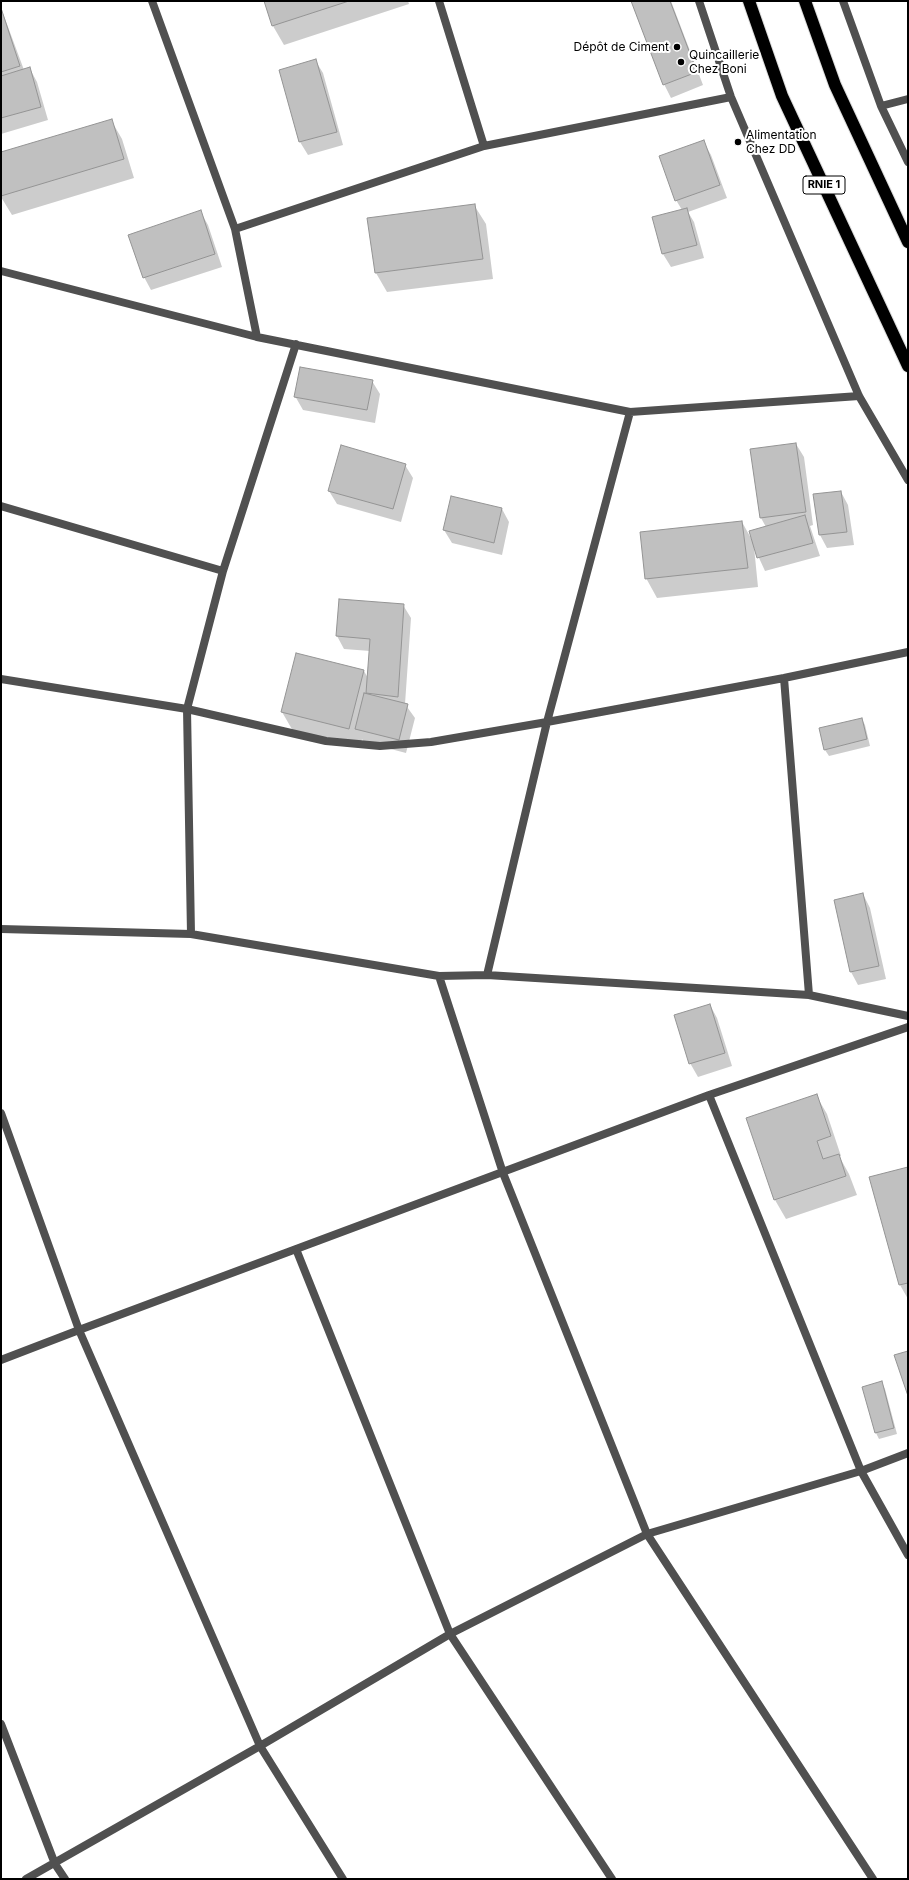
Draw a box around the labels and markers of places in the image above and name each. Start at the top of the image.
place label: Dépôt de Ciment [574,40,669,54]
marker: Dépôt de Ciment [672,42,682,52]
place label: Quincaillerie Chez Boni [689,48,759,76]
marker: Quincaillerie Chez Boni [676,57,686,67]
place label: Alimentation Chez DD [746,128,817,156]
marker: Alimentation Chez DD [733,137,743,147]

